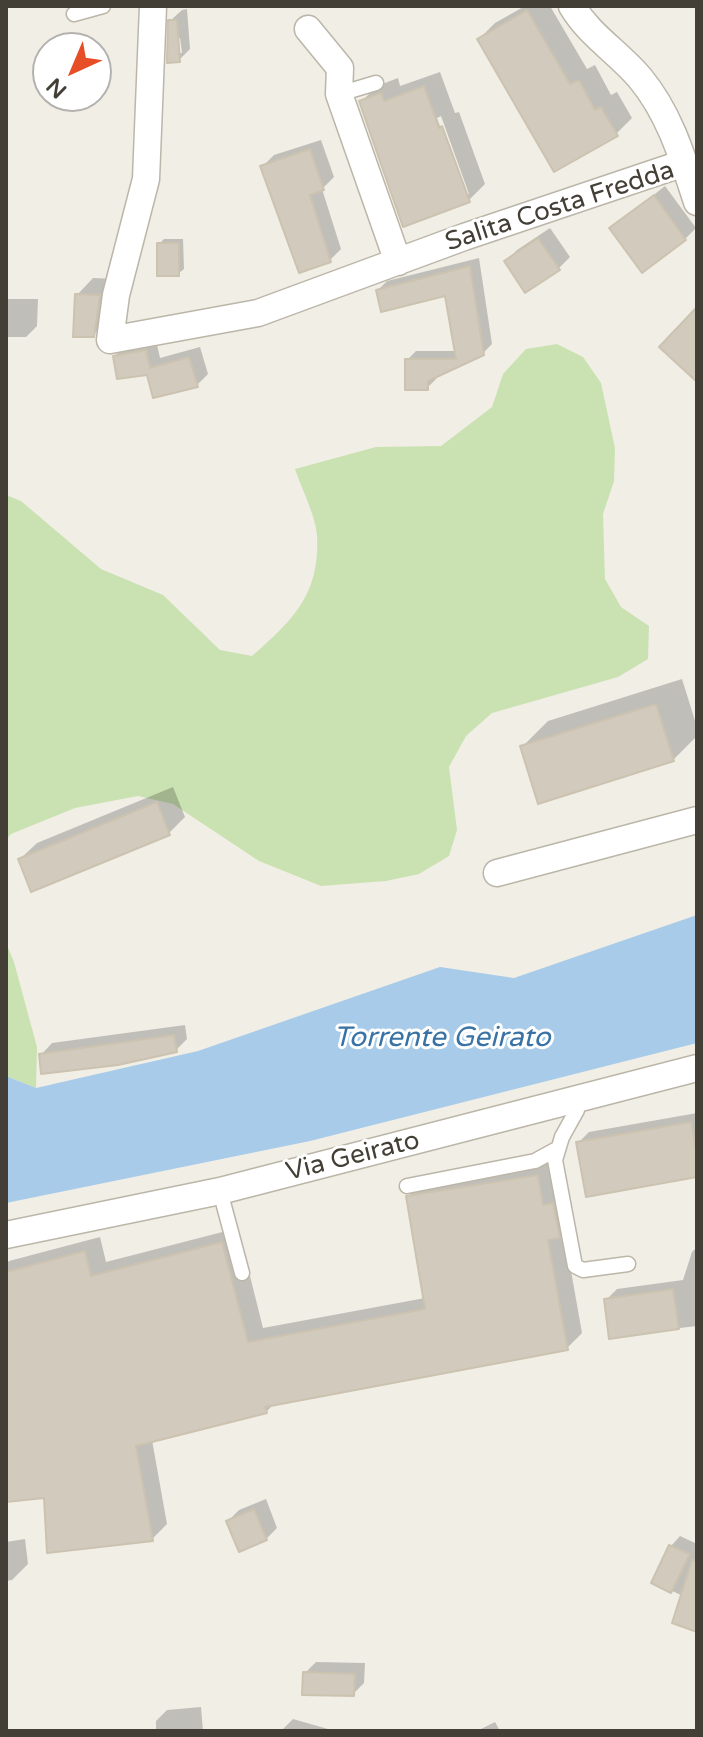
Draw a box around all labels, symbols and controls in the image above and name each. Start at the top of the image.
north arrow [32,32,112,112]
text: N [41,72,72,103]
street label: Salita Costa Fredda [442,155,678,259]
water label: Torrente Geirato [333,1022,551,1056]
street label: Via Geirato [283,1125,423,1189]

